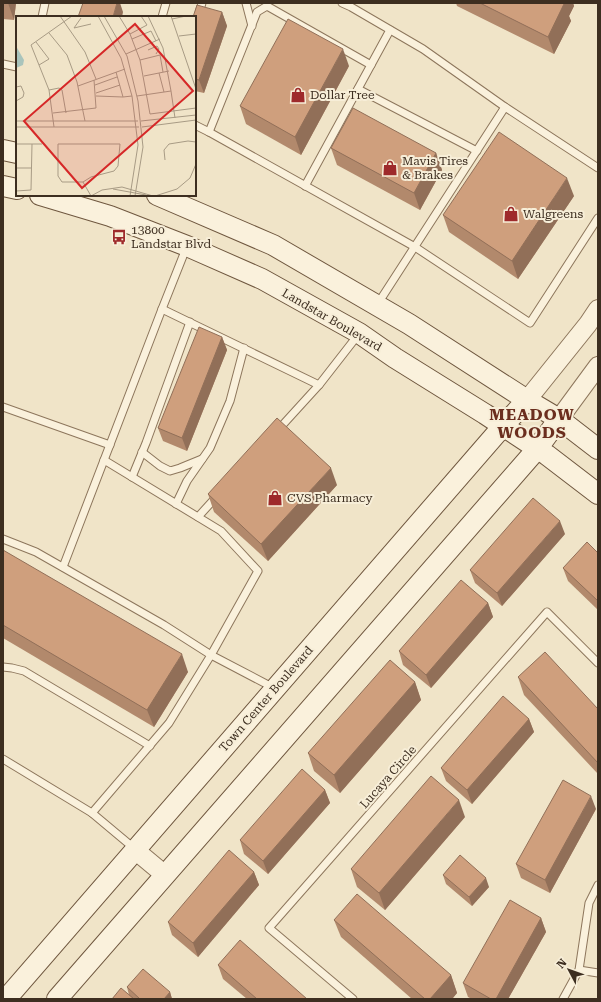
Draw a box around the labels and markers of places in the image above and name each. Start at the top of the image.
shop icon: Dollar Tree [289,86,307,104]
place label: Dollar Tree [310,88,375,102]
place label: Mavis Tires & Brakes [402,154,468,182]
shop icon: Mavis Tires & Brakes [381,159,399,177]
shop icon: Walgreens [502,205,520,223]
place label: Walgreens [523,207,583,221]
place label: 13800 Landstar Blvd [131,223,212,251]
bus stop icon: 13800 Landstar Blvd [110,228,128,246]
shop icon: CVS Pharmacy [266,489,284,507]
place label: CVS Pharmacy [287,491,374,505]

